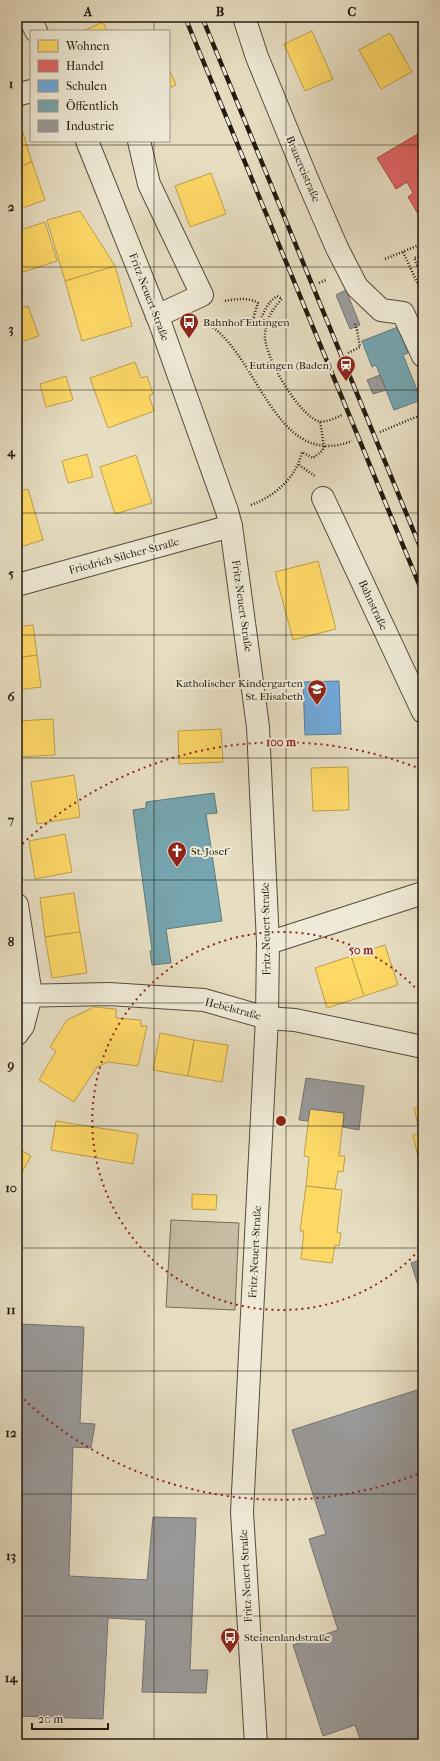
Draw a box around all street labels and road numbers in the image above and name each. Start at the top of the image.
street label: Brauereistraße [283,134,323,205]
street label: Fritz-Neuert-Straße [126,251,172,343]
street label: Friedrich-Silcher-Straße [68,535,181,577]
street label: Fritz-Neuert-Straße [229,559,255,653]
street label: Bahnstraße [356,578,391,633]
street label: Fritz-Neuert-Straße [259,882,273,976]
street label: Hebelstraße [204,995,263,1023]
street label: Fritz-Neuert-Straße [246,1205,264,1299]
street label: Fritz-Neuert-Straße [237,1529,255,1623]

